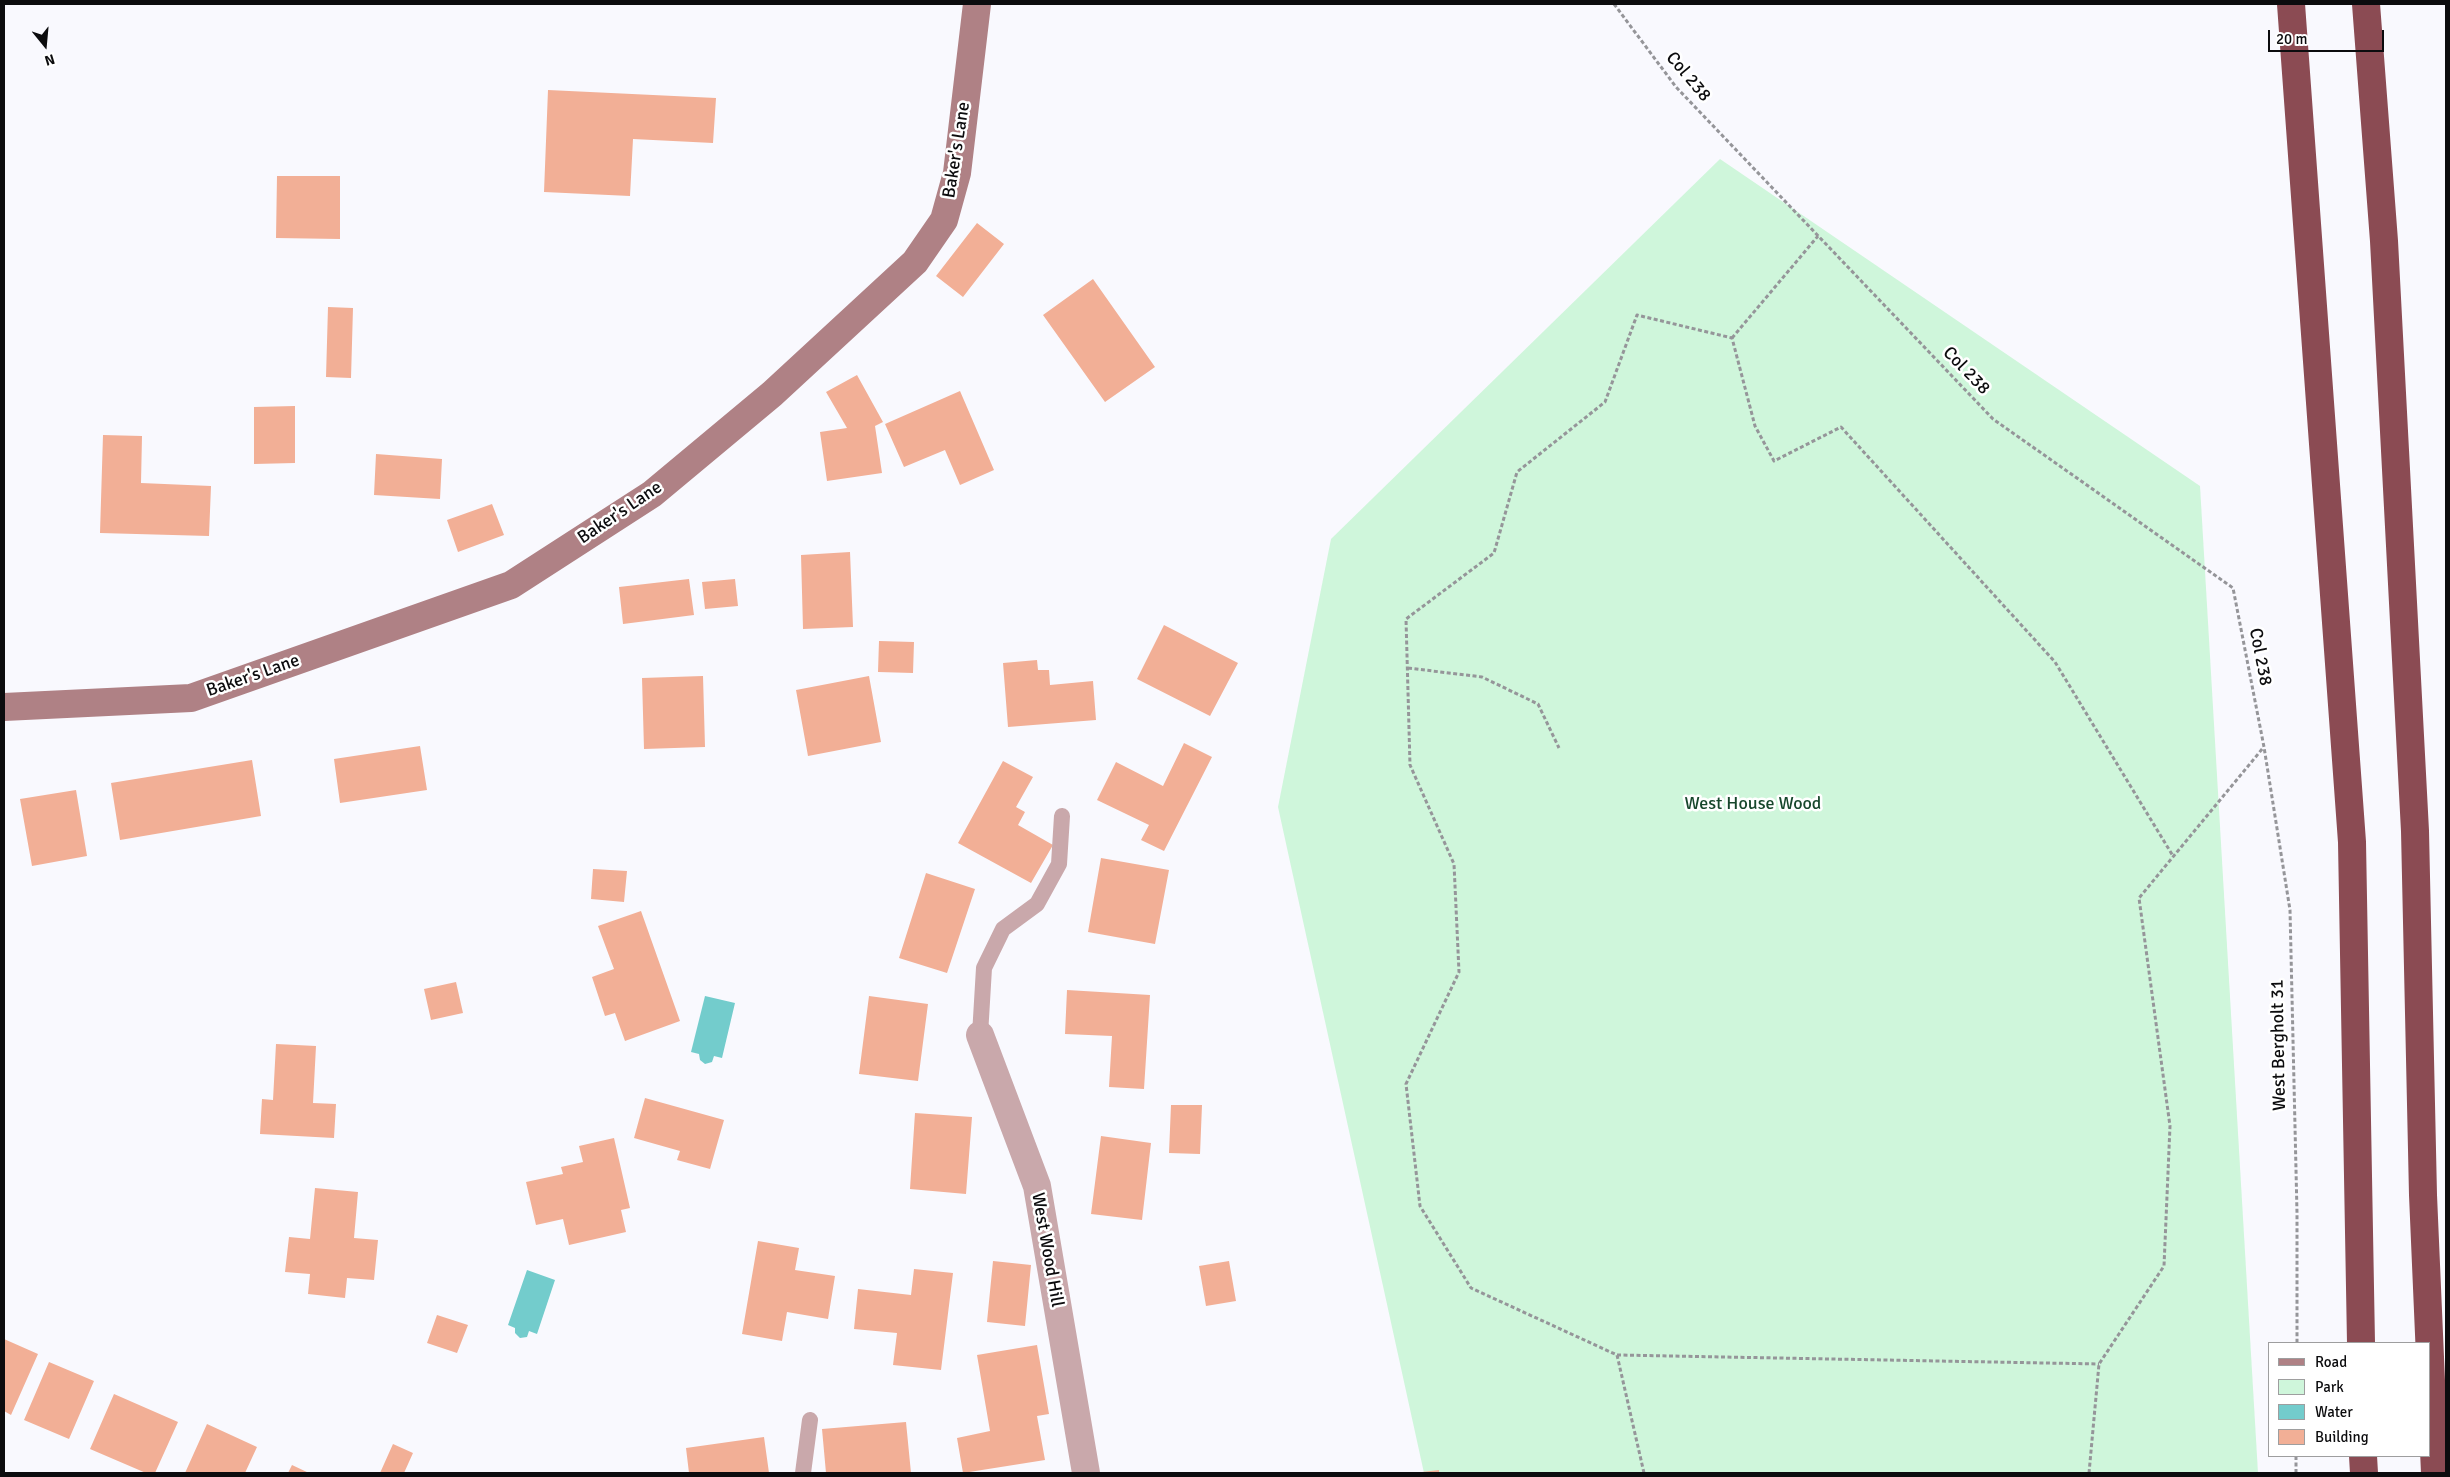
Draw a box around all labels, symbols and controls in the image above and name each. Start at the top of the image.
north arrow [20,20,70,70]
scale bar [2270,20,2386,52]
text: 20 m [2276,30,2307,48]
street label: Col 238 [1661,48,1715,106]
text: N [42,50,57,69]
street label: Baker's Lane [939,100,975,200]
street label: Col 238 [1938,342,1994,400]
street label: Baker's Lane [574,477,666,549]
street label: Col 238 [2244,626,2276,688]
street label: Baker's Lane [204,650,302,702]
park label: West House Wood [1685,793,1821,815]
street label: West Bergholt 31 [2267,979,2291,1111]
street label: West Wood Hill [1026,1191,1068,1309]
legend [2268,1342,2430,1457]
text: Road [2315,1353,2347,1371]
text: Park [2315,1378,2344,1396]
text: Water [2315,1403,2353,1421]
text: Building [2315,1428,2369,1446]

